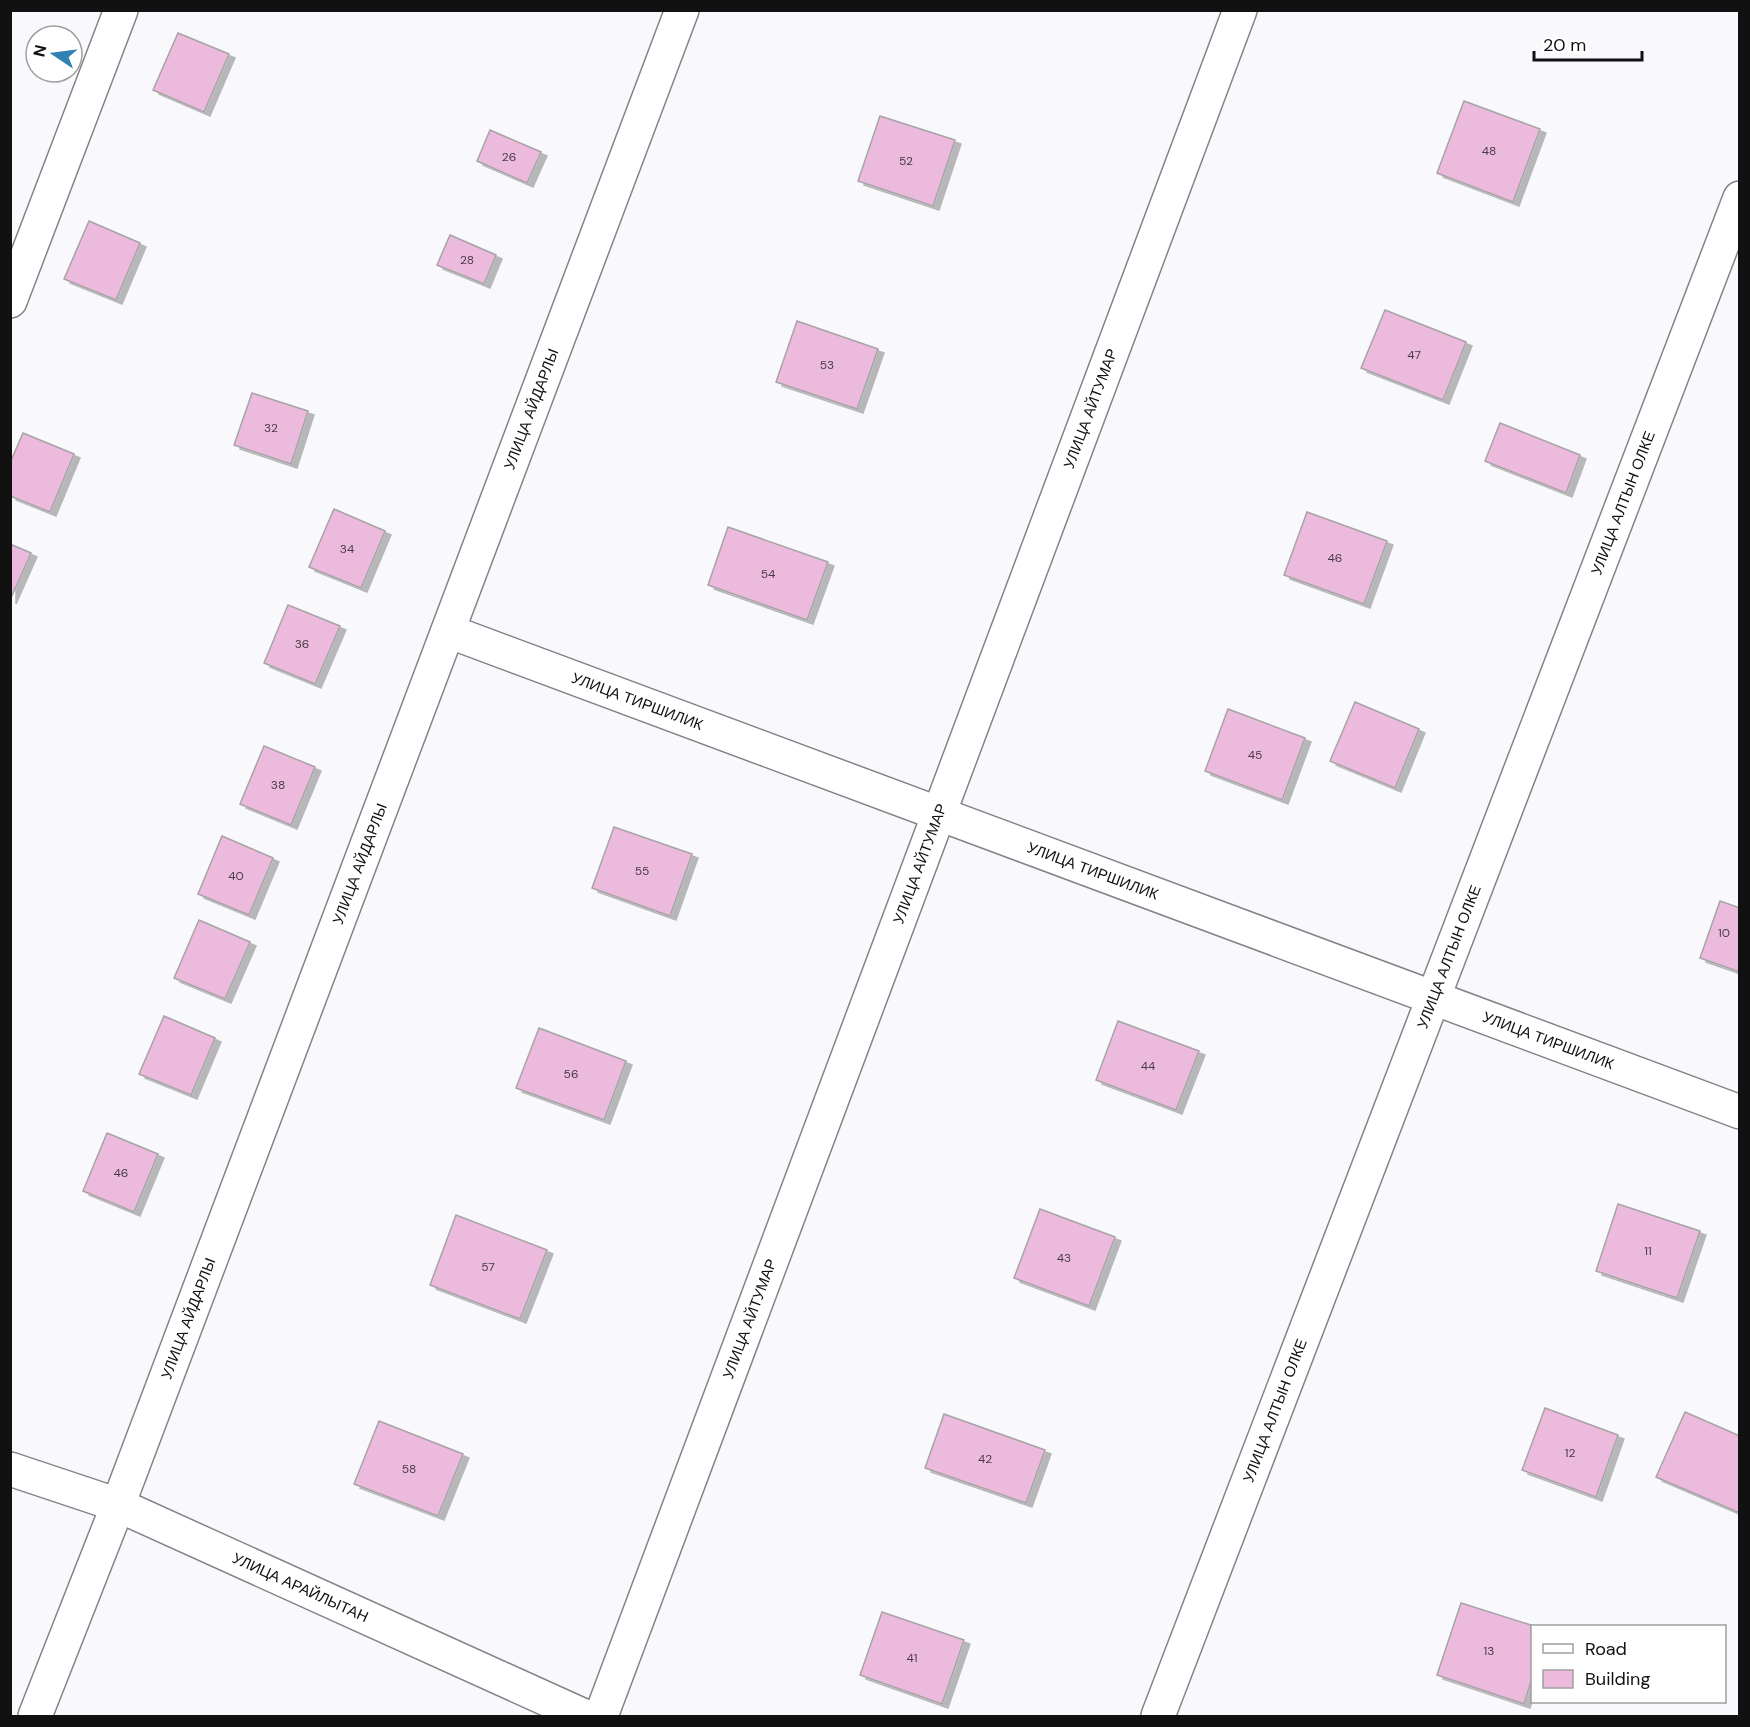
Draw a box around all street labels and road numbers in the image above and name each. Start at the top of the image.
street label: УЛИЦА АЙДАРЛЫ [499,346,563,473]
street label: УЛИЦА АЙТУМАР [1059,346,1122,472]
street label: УЛИЦА АЛТЫН ОЛКЕ [1586,428,1660,578]
street label: УЛИЦА ТИРШИЛИК [569,668,706,735]
street label: УЛИЦА АЙДАРЛЫ [328,800,392,927]
street label: УЛИЦА АЙТУМАР [889,801,952,927]
street label: УЛИЦА ТИРШИЛИК [1024,837,1161,905]
street label: УЛИЦА АЛТЫН ОЛКЕ [1412,882,1486,1032]
street label: УЛИЦА ТИРШИЛИК [1480,1007,1617,1074]
street label: УЛИЦА АЙДАРЛЫ [156,1255,220,1382]
street label: УЛИЦА АЙТУМАР [718,1256,781,1382]
street label: УЛИЦА АЛТЫН ОЛКЕ [1238,1336,1312,1485]
street label: УЛИЦА АРАЙЛЫТАН [229,1548,372,1627]

